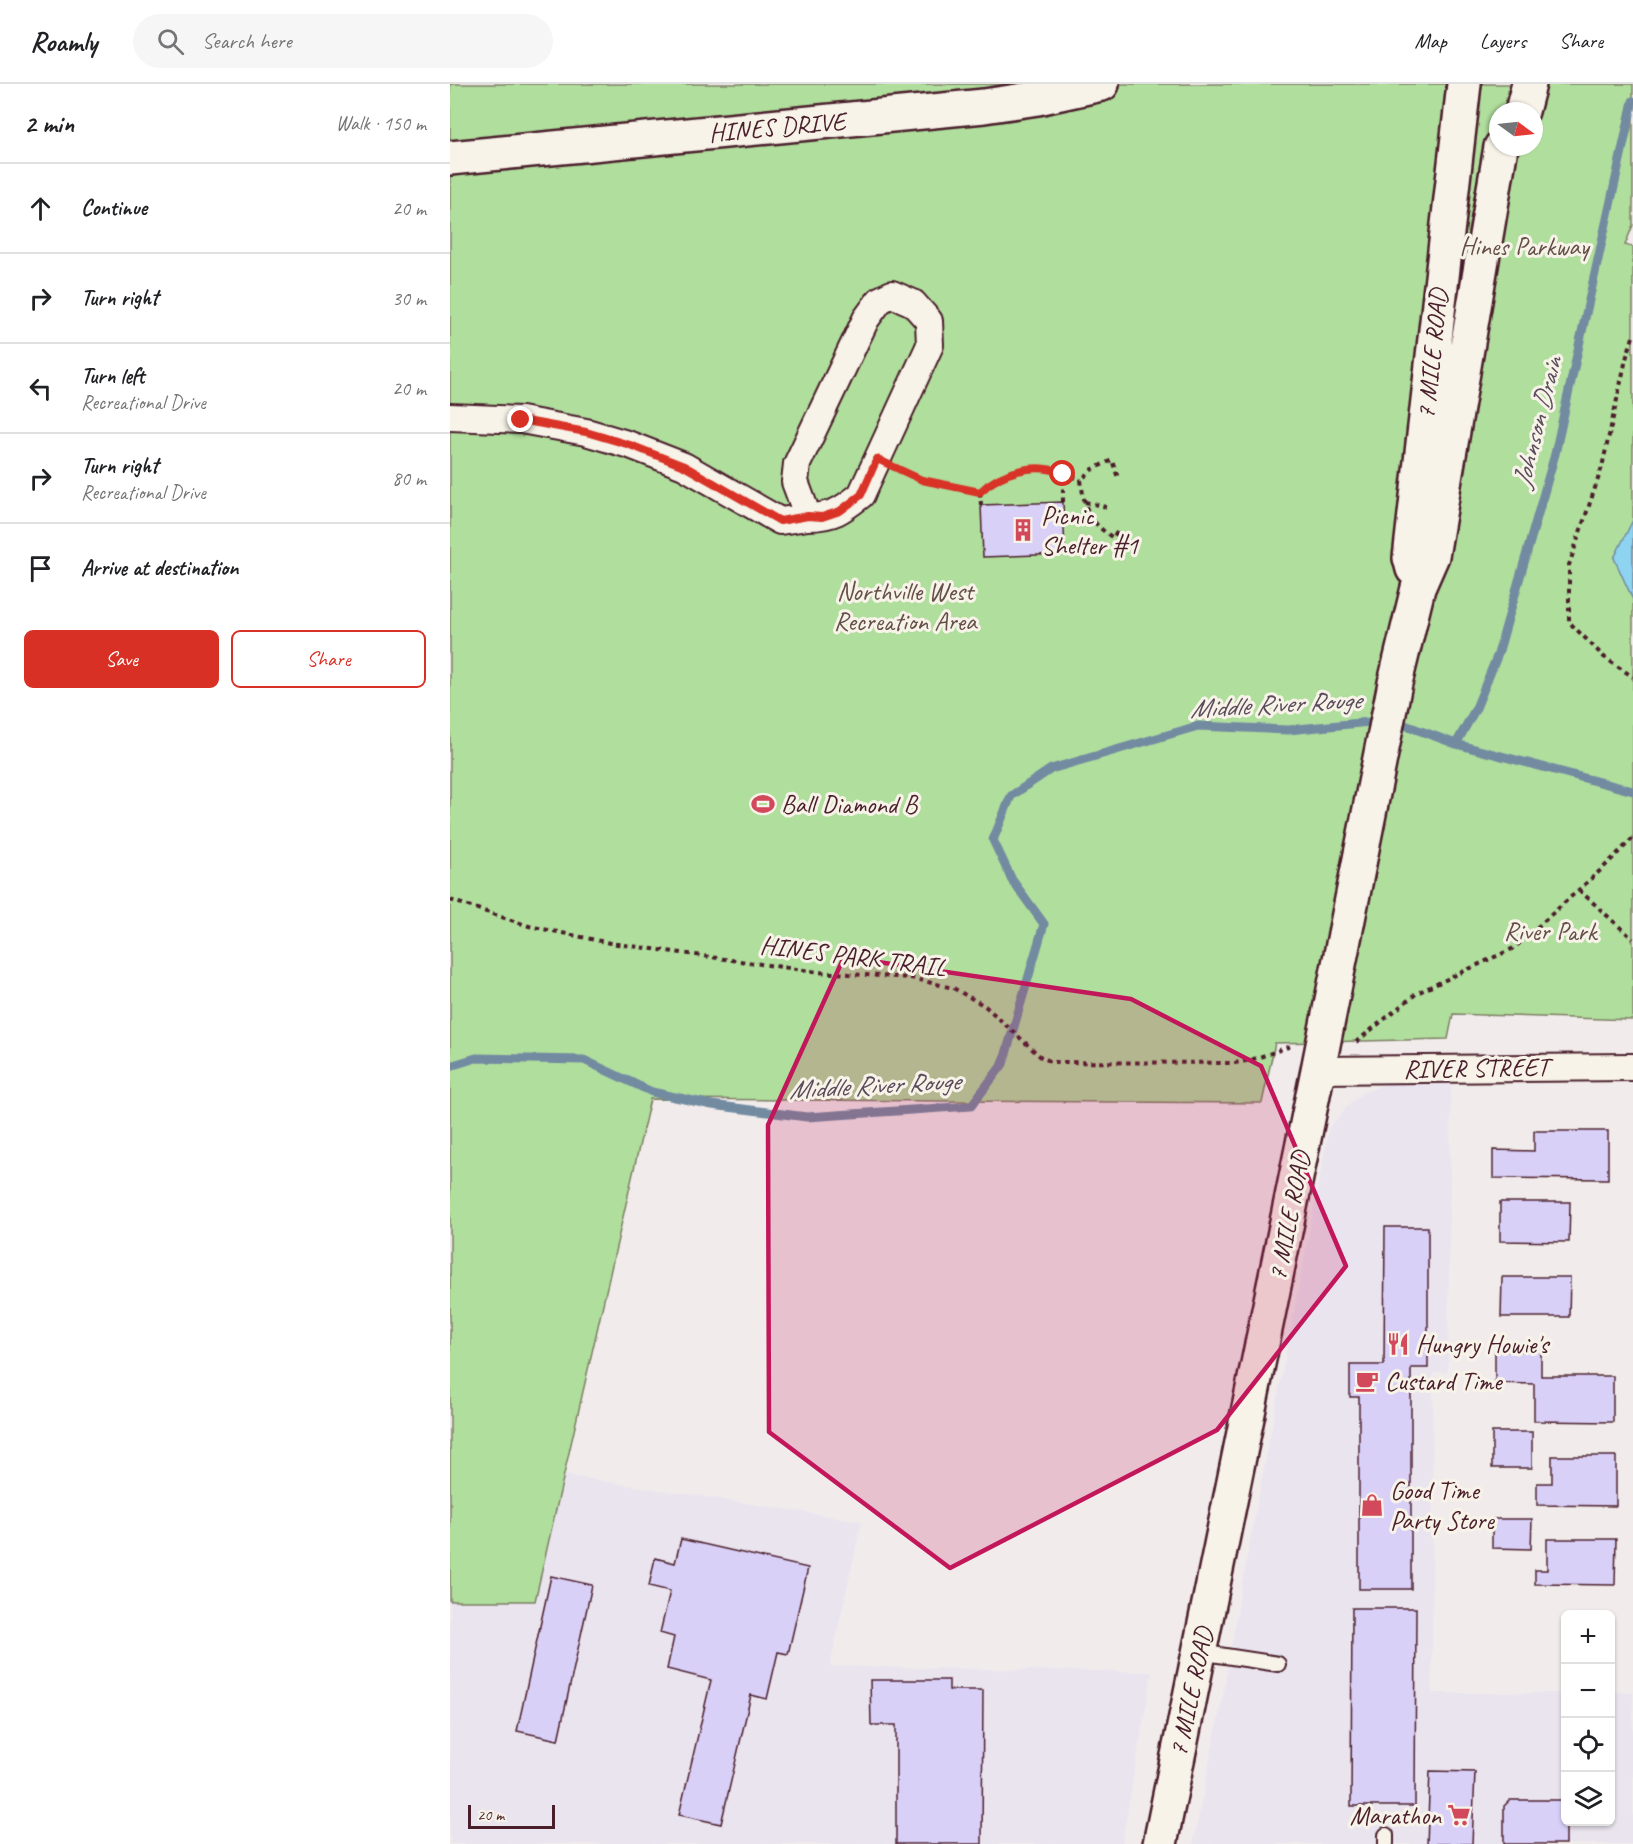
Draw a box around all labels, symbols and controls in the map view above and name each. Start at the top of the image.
search box [133,14,553,68]
text: Roamly [30,24,97,59]
icon: search [154,25,187,58]
text: Search here [202,27,292,55]
text: Map [1414,28,1447,54]
text: Layers [1480,28,1526,54]
text: Share [1559,28,1603,54]
north arrow [1489,102,1543,156]
street label: HINES DRIVE [707,104,850,149]
text: 2 min [24,107,74,140]
text: Walk · 150 m [336,111,426,136]
icon: ahead [24,192,57,225]
text: Continue [81,194,147,222]
text: 20 m [392,196,426,221]
park label: Hines Parkway [1459,230,1591,263]
icon: right [24,282,57,315]
text: Turn right [81,284,158,312]
street label: 7 MILE ROAD [1409,285,1455,421]
text: 30 m [392,286,426,311]
water label: Johnson Drain [1504,350,1570,493]
text: Turn left [81,362,145,390]
icon: left [24,372,57,405]
text: 20 m [392,376,426,401]
text: Recreational Drive [81,390,206,415]
route end [507,406,533,432]
text: Turn right [81,452,158,480]
route start [1049,460,1075,486]
icon: right [24,462,57,495]
text: 80 m [392,466,426,491]
text: Recreational Drive [81,480,206,505]
place label: Picnic Shelter #1 [1041,499,1139,562]
building icon: Picnic Shelter #1 [1010,517,1036,543]
icon: arrive [24,552,57,585]
text: Arrive at destination [81,554,238,582]
park label: Northville West Recreation Area [834,575,978,638]
button: Save [24,630,219,688]
button: Share [231,630,426,688]
water label: Middle River Rouge [1189,682,1365,725]
place label: Ball Diamond B [781,788,918,821]
sports icon: Ball Diamond B [750,791,776,817]
park label: River Park [1504,915,1599,948]
street label: HINES PARK TRAIL [758,928,949,984]
street label: RIVER STREET [1403,1050,1554,1086]
water label: Middle River Rouge [788,1063,964,1106]
street label: 7 MILE ROAD [1260,1147,1318,1283]
place label: Hungry Howie's [1416,1328,1550,1361]
restaurant icon: Hungry Howie's [1385,1331,1411,1357]
place label: Custard Time [1385,1365,1504,1398]
cafe icon: Custard Time [1354,1368,1380,1394]
place label: Good Time Party Store [1390,1474,1495,1537]
shop icon: Good Time Party Store [1359,1492,1385,1518]
map controls [1561,1610,1615,1826]
button: + [1561,1610,1615,1664]
street label: 7 MILE ROAD [1161,1623,1221,1759]
button: − [1561,1664,1615,1718]
button: locate [1561,1718,1615,1772]
button: layers [1561,1772,1615,1826]
place label: Marathon [1350,1799,1442,1832]
scale bar [468,1802,555,1830]
supermarket icon: Marathon [1446,1802,1472,1828]
text: 20 m [477,1805,504,1825]

